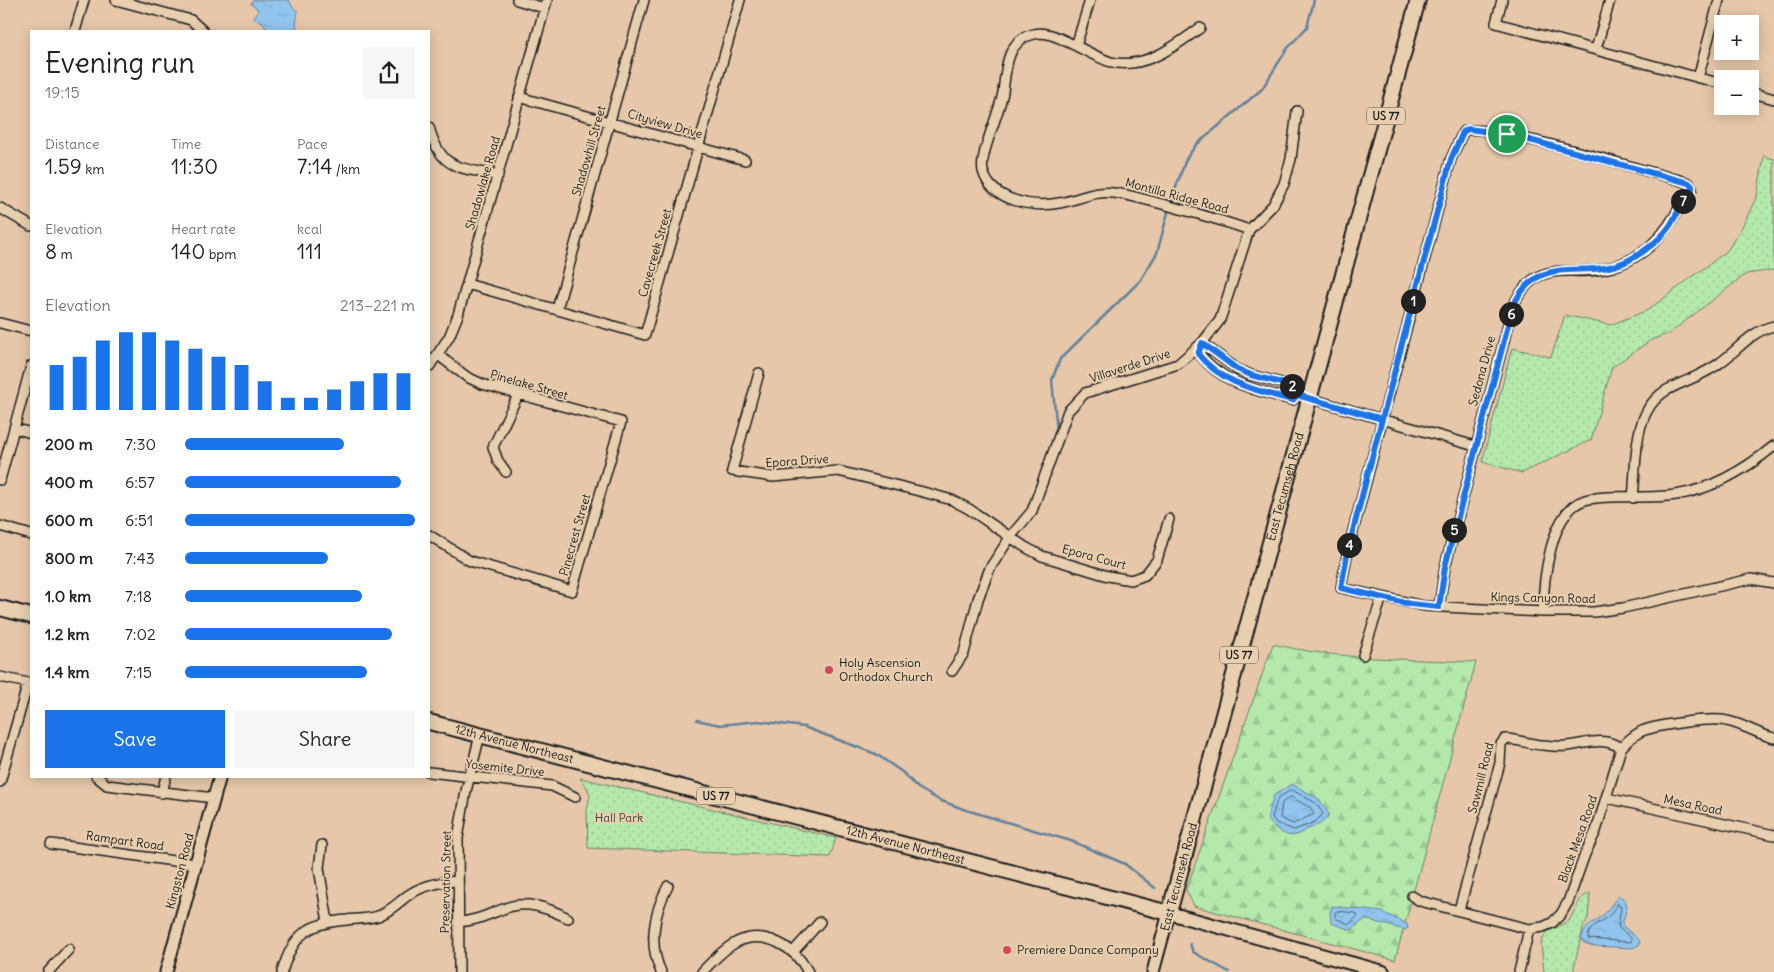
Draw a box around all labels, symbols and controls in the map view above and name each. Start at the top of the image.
map controls [1714,15,1759,115]
button: + [1714,15,1759,60]
text: Evening run [45,45,195,81]
button: share [363,47,415,99]
button: − [1714,70,1759,115]
text: 19:15 [45,82,80,102]
street label: Shadowhill Street [568,104,609,198]
street label: Cityview Drive [626,106,704,141]
road number: US 77 [1367,108,1405,124]
pin [1486,113,1528,155]
icon: arrive [1493,120,1521,148]
street label: Shadowlake Road [462,134,503,231]
text: Distance [45,135,100,153]
text: Time [171,135,201,153]
text: Pace [297,135,327,153]
text: 1.59 [45,153,82,180]
text: 11:30 [171,153,218,180]
text: 7:14 [297,153,333,180]
text: km [82,160,105,178]
text: /km [333,160,360,178]
street label: Montilla Ridge Road [1124,174,1231,217]
pin: 7 [1670,188,1696,214]
text: 7 [1680,192,1687,210]
street label: Cavecreek Street [635,207,674,299]
text: Elevation [45,220,102,238]
text: Heart rate [171,220,236,238]
text: kcal [297,220,322,238]
text: 8 [45,238,57,265]
text: 140 [171,238,205,265]
text: 111 [297,238,322,265]
text: m [57,245,73,263]
text: bpm [205,245,237,263]
pin: 1 [1400,288,1426,314]
text: 1 [1411,292,1416,310]
text: Elevation [45,295,111,315]
text: 213–221 m [340,295,415,315]
pin: 6 [1498,302,1524,326]
text: 6 [1507,305,1516,323]
street label: Sedona Drive [1465,334,1498,408]
street label: Villaverde Drive [1088,345,1172,386]
street label: Pinelake Street [489,366,570,403]
pin: 2 [1280,374,1304,398]
text: 2 [1289,377,1296,395]
street label: East Tecumseh Road [1263,431,1307,542]
text: 200 m [45,434,93,454]
text: 7:30 [125,434,156,454]
street label: Epora Drive [765,451,829,470]
text: 400 m [45,472,93,492]
text: 6:57 [125,472,155,492]
street label: Pinecrest Street [556,492,593,578]
text: 600 m [45,510,93,530]
text: 6:51 [125,510,153,530]
pin: 5 [1442,518,1466,542]
text: 5 [1450,521,1459,539]
pin: 4 [1336,532,1362,558]
text: 4 [1345,536,1354,554]
street label: Epora Court [1061,541,1128,572]
text: 800 m [45,548,93,568]
text: 7:43 [125,548,155,568]
text: 1.0 km [45,586,91,606]
text: 7:18 [125,586,152,606]
street label: Kings Canyon Road [1490,589,1596,606]
text: 1.2 km [45,624,89,644]
text: 7:02 [125,624,156,644]
road number: US 77 [1220,646,1258,664]
place label: Holy Ascension Orthodox Church [839,655,933,684]
text: 1.4 km [45,662,90,682]
text: 7:15 [125,662,152,682]
marker: Holy Ascension Orthodox Church [823,664,835,676]
button: Save [45,710,225,768]
button: Share [235,710,415,768]
street label: 12th Avenue Northeast [453,721,575,766]
street label: Sawmill Road [1464,741,1497,815]
street label: Yosemite Drive [465,756,545,779]
road number: US 77 [697,788,735,804]
street label: Mesa Road [1662,791,1724,818]
street label: Black Mesa Road [1555,793,1600,885]
park label: Hall Park [595,810,643,825]
street label: East Tecumseh Road [1157,821,1200,933]
street label: 12th Avenue Northeast [845,822,966,867]
street label: Rampart Road [85,828,165,853]
street label: Preservation Street [437,830,454,934]
street label: Kingston Road [162,831,197,910]
place label: Premiere Dance Company [1017,942,1159,957]
marker: Premiere Dance Company [1001,944,1013,956]

